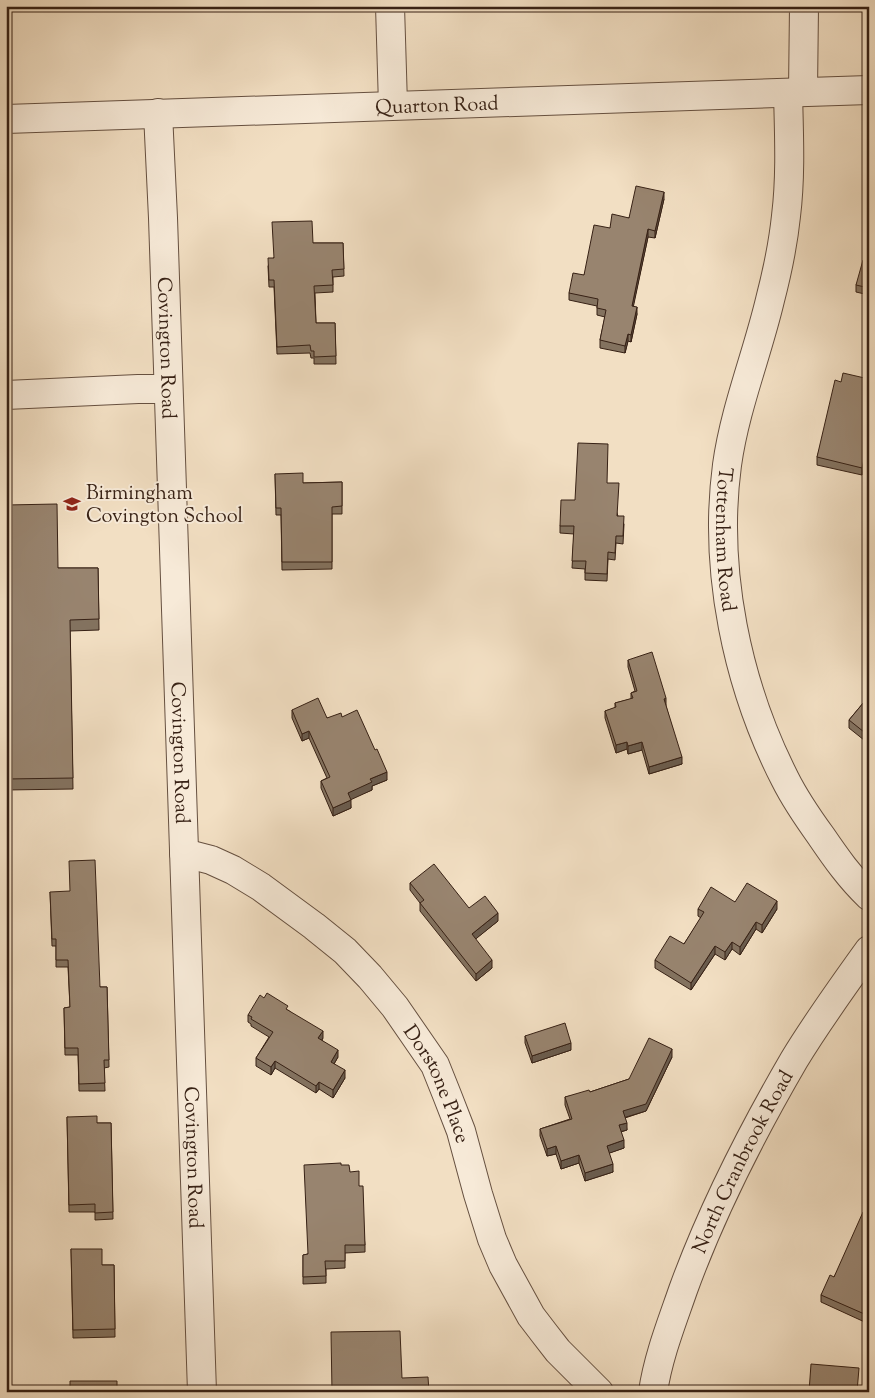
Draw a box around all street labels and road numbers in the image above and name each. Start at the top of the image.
street label: Quarton Road [375,90,499,124]
street label: Covington Road [148,276,182,420]
street label: Tottenham Road [706,465,742,614]
street label: Covington Road [161,681,195,824]
street label: Dorstone Place [394,1020,476,1147]
street label: North Cranbrook Road [687,1066,802,1259]
street label: Covington Road [175,1086,209,1229]

